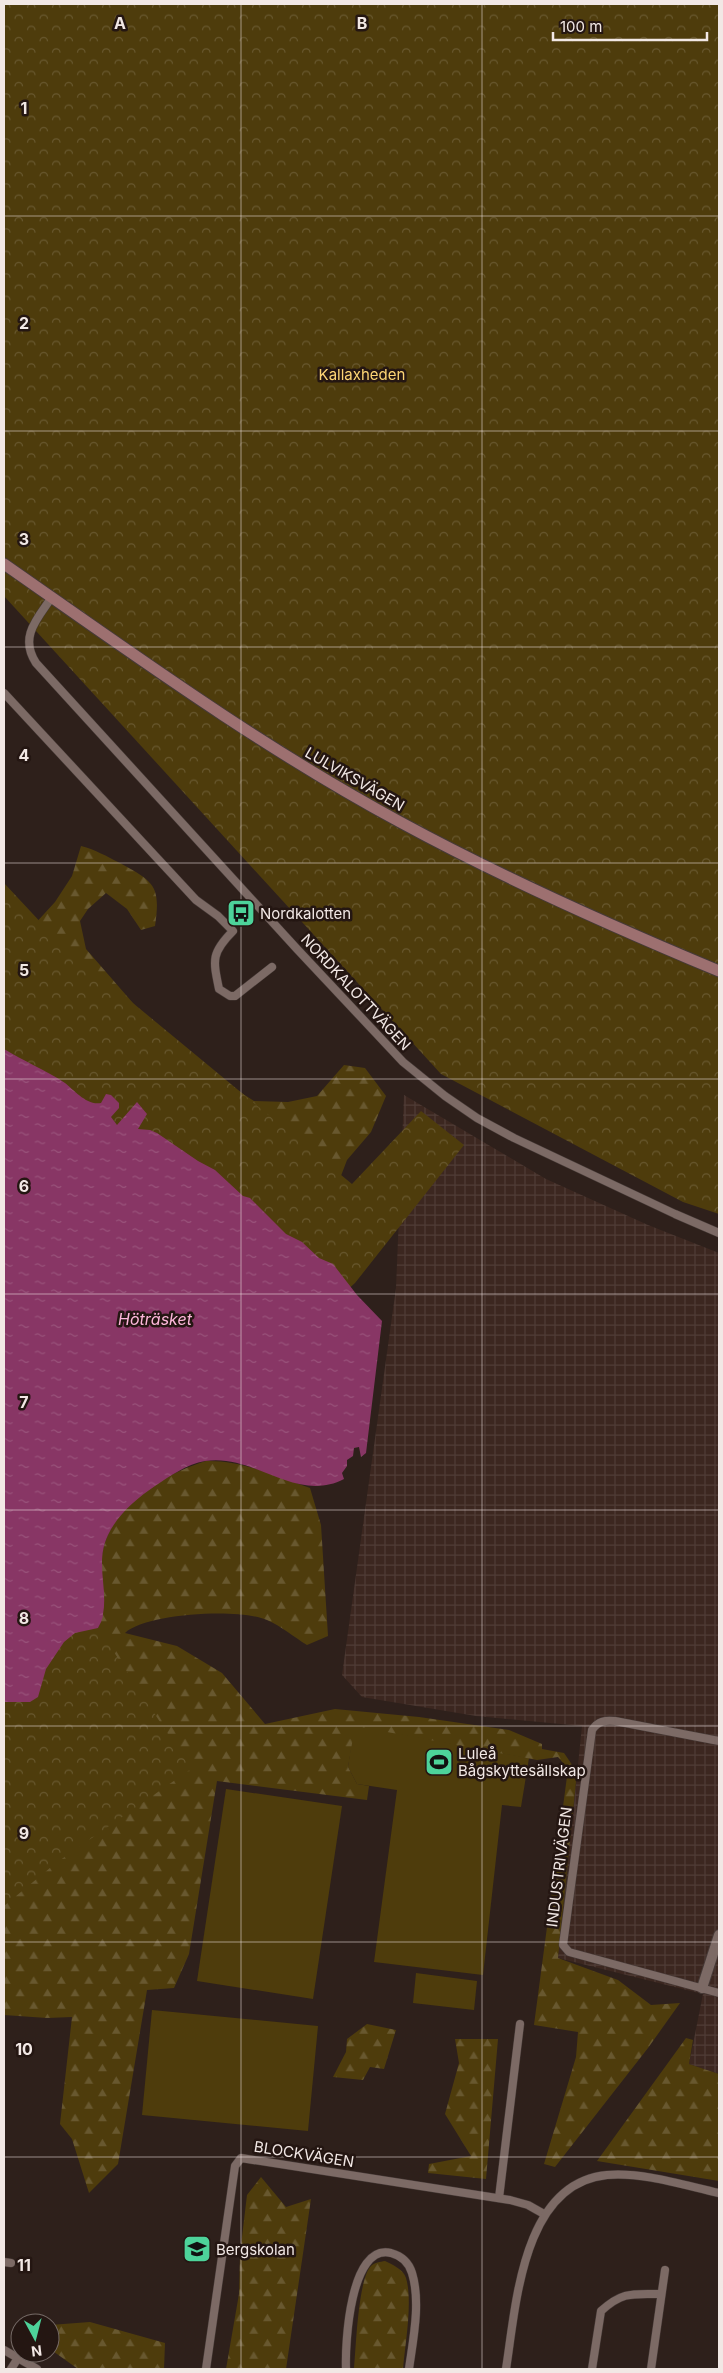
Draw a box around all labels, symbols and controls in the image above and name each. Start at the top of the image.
scale bar [553,10,707,42]
text: A [114,13,126,33]
text: B [357,13,367,33]
text: 100 m [560,17,602,36]
text: 1 [21,98,27,118]
text: 2 [19,313,29,333]
park label: Kallaxheden [319,365,405,384]
text: 3 [19,529,29,549]
street label: LULVIKSVÄGEN [302,743,408,815]
text: 4 [19,745,30,765]
bus stop icon: Nordkalotten [226,898,256,928]
place label: Nordkalotten [260,904,351,923]
street label: NORDKALOTTVÄGEN [297,930,415,1054]
text: 5 [19,960,29,980]
text: 6 [19,1176,29,1196]
water label: Höträsket [118,1309,193,1329]
text: 7 [19,1392,29,1412]
text: 8 [19,1608,29,1628]
place label: Luleå Bågskyttesällskap [458,1744,586,1780]
sports icon: Luleå Bågskyttesällskap [424,1747,454,1777]
street label: INDUSTRIVÄGEN [542,1806,576,1928]
text: 9 [19,1823,29,1843]
text: 10 [15,2039,33,2059]
street label: BLOCKVÄGEN [253,2137,355,2171]
school or university icon: Bergskolan [182,2234,212,2264]
place label: Bergskolan [216,2240,295,2259]
text: 11 [17,2255,31,2275]
north arrow [10,2313,60,2363]
text: N [30,2342,43,2360]

